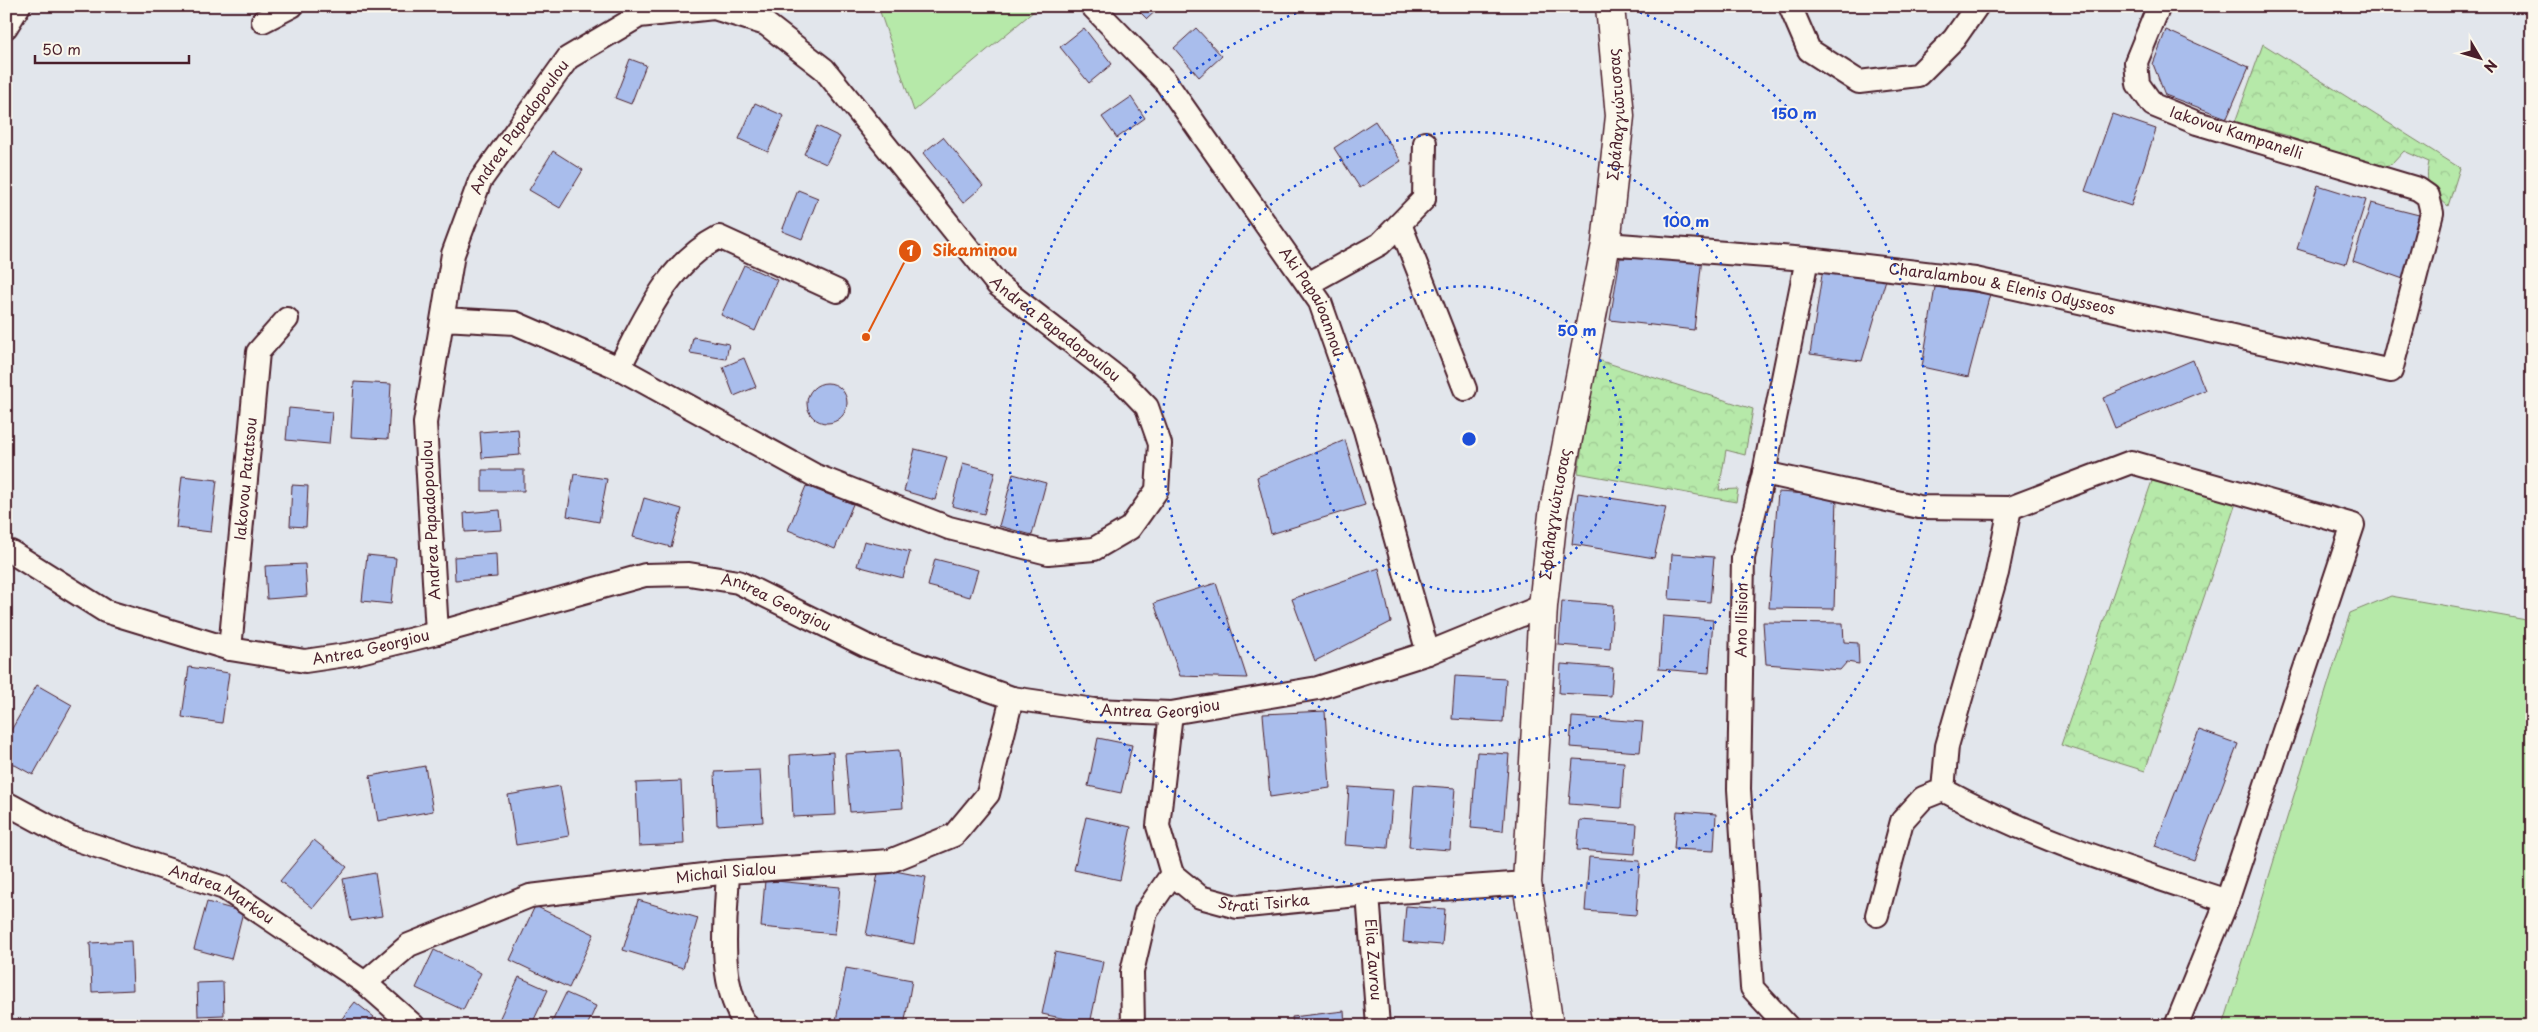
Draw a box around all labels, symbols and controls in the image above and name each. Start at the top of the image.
scale bar [35,32,189,64]
north arrow [2456,32,2506,82]
text: 50 m [42,37,81,60]
street label: Σφάλαγγιώτισσας [1600,47,1630,182]
street label: Andrea Papadopoulou [463,54,573,197]
text: N [2479,55,2502,77]
street label: Iakovou Kampanelli [2167,99,2306,164]
text: 150 m [1771,101,1817,124]
text: 100 m [1663,209,1709,232]
callout: Sikaminou [897,235,1027,266]
text: Sikaminou [932,237,1018,261]
text: 1 [906,238,914,261]
street label: Aki Papaioannou [1275,242,1351,359]
street label: Charalambou & Elenis Odysseos [1888,256,2118,320]
street label: Andrea Papadopoulou [985,271,1126,386]
text: 50 m [1558,318,1596,341]
street label: Iakovou Patatsou [227,416,262,541]
centre of rings [1460,430,1478,448]
street label: Andrea Papadopoulou [414,440,445,601]
street label: Σφάλαγγιώτισσας [1533,446,1576,581]
street label: Antrea Georgiou [720,566,836,637]
street label: Ano Ilision [1728,582,1753,658]
street label: Antrea Georgiou [311,622,432,670]
street label: Antrea Georgiou [1101,692,1222,723]
street label: Michail Sialou [674,856,777,888]
street label: Andrea Markou [166,858,279,929]
street label: Strati Tsirka [1216,887,1311,917]
street label: Elia Zavrou [1360,918,1389,1002]

